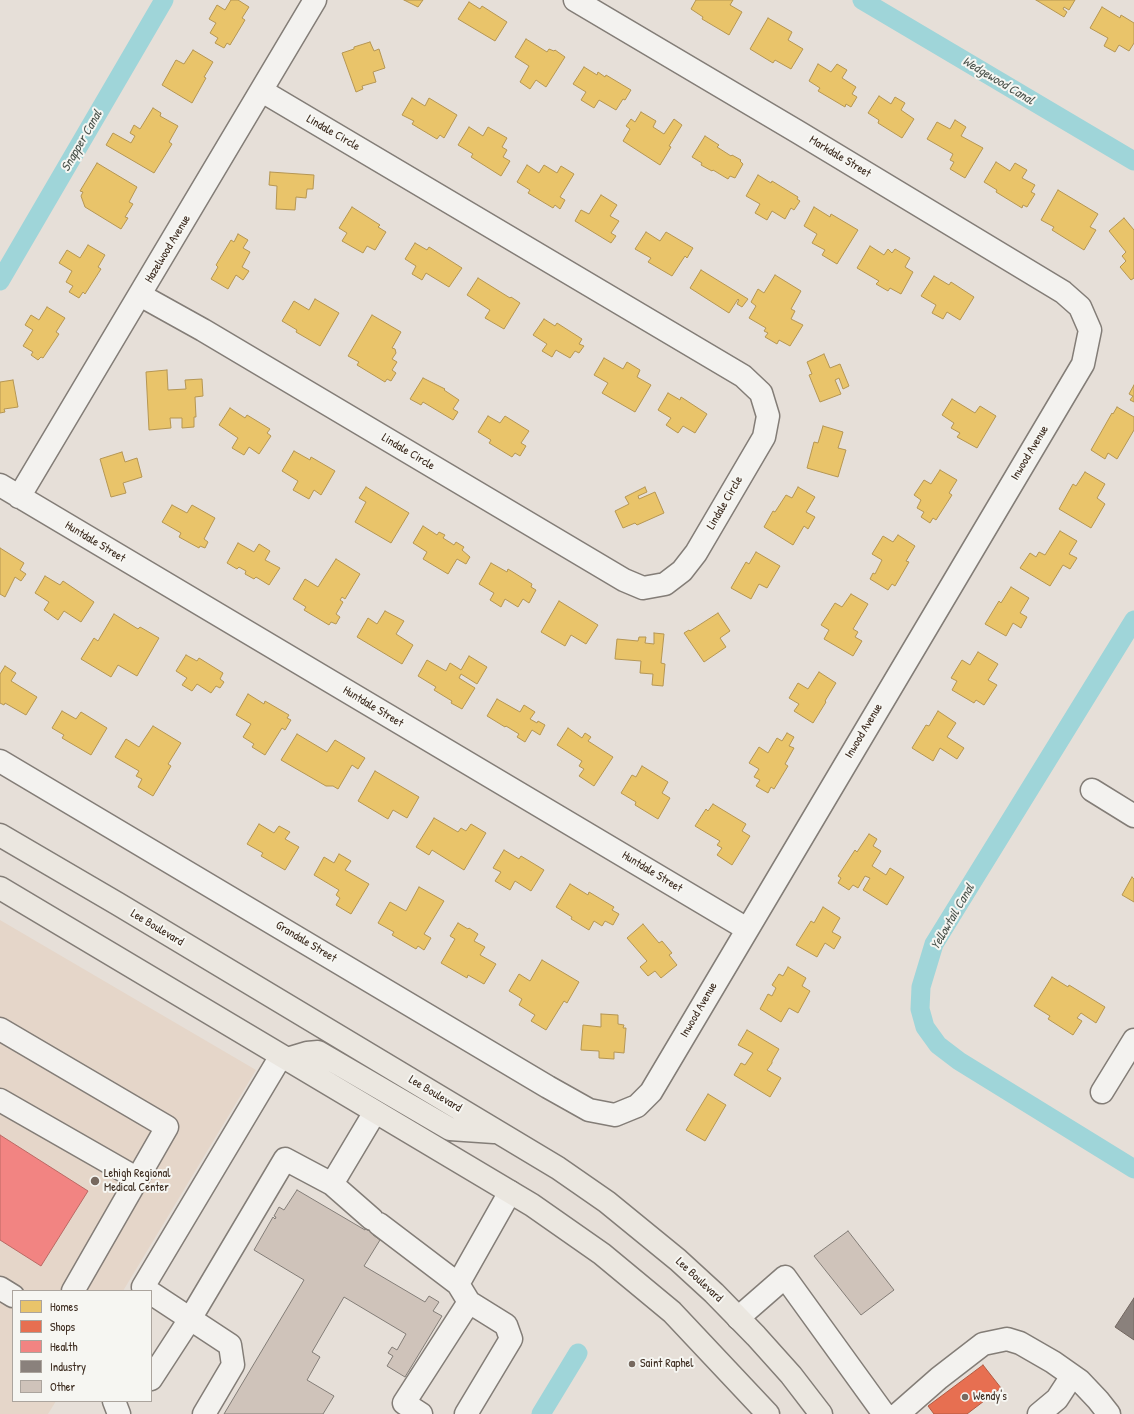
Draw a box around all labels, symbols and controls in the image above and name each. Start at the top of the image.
water label: Wedgewood Canal [960,54,1036,108]
water label: Snapper Canal [58,108,106,174]
street label: Lindale Circle [304,112,362,154]
street label: Markdale Street [807,133,873,181]
street label: Hazelwood Avenue [142,212,194,286]
street label: Inwood Avenue [1008,423,1052,483]
street label: Lindale Circle [379,431,437,473]
street label: Lindale Circle [704,474,746,532]
street label: Huntdale Street [62,518,128,566]
street label: Huntdale Street [340,683,406,731]
street label: Inwood Avenue [842,701,886,761]
street label: Huntdale Street [619,848,685,896]
water label: Yellowtail Canal [928,881,978,953]
street label: Lee Boulevard [128,907,186,949]
street label: Grandale Street [273,918,339,966]
street label: Inwood Avenue [677,980,721,1040]
street label: Lee Boulevard [406,1073,464,1115]
place label: Lehigh Regional Medical Center [104,1167,171,1195]
marker: Lehigh Regional Medical Center [89,1175,101,1187]
street label: Lee Boulevard [672,1255,726,1305]
legend [12,1290,152,1402]
text: Homes [50,1298,78,1315]
text: Shops [50,1318,75,1335]
text: Health [50,1338,77,1355]
place label: Saint Raphel [640,1357,694,1371]
text: Industry [50,1358,86,1375]
marker: Saint Raphel [627,1359,637,1369]
text: Other [50,1378,75,1395]
place label: Wendy's [973,1390,1007,1404]
marker: Wendy's [960,1392,970,1402]

